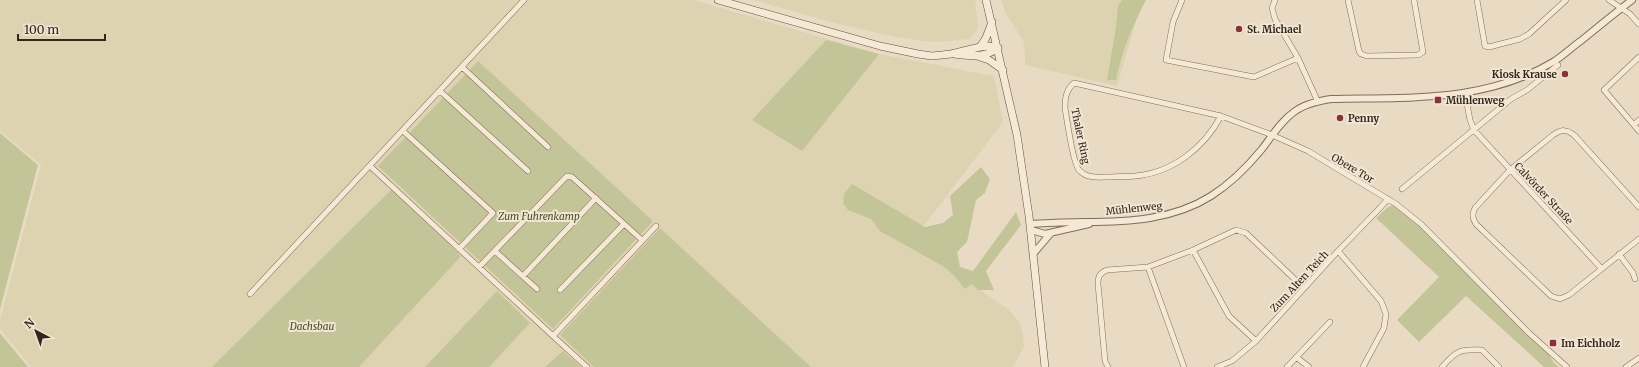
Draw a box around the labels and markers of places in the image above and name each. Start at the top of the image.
place label: St. Michael [1247,23,1302,36]
marker: St. Michael [1234,24,1244,34]
place label: Kiosk Krause [1492,68,1558,81]
marker: Kiosk Krause [1560,69,1570,79]
place label: Mühlenweg [1446,94,1505,107]
marker: Mühlenweg [1433,95,1443,105]
place label: Penny [1348,112,1379,125]
marker: Penny [1335,113,1345,123]
place label: Im Eichholz [1561,337,1621,350]
marker: Im Eichholz [1548,338,1558,348]

